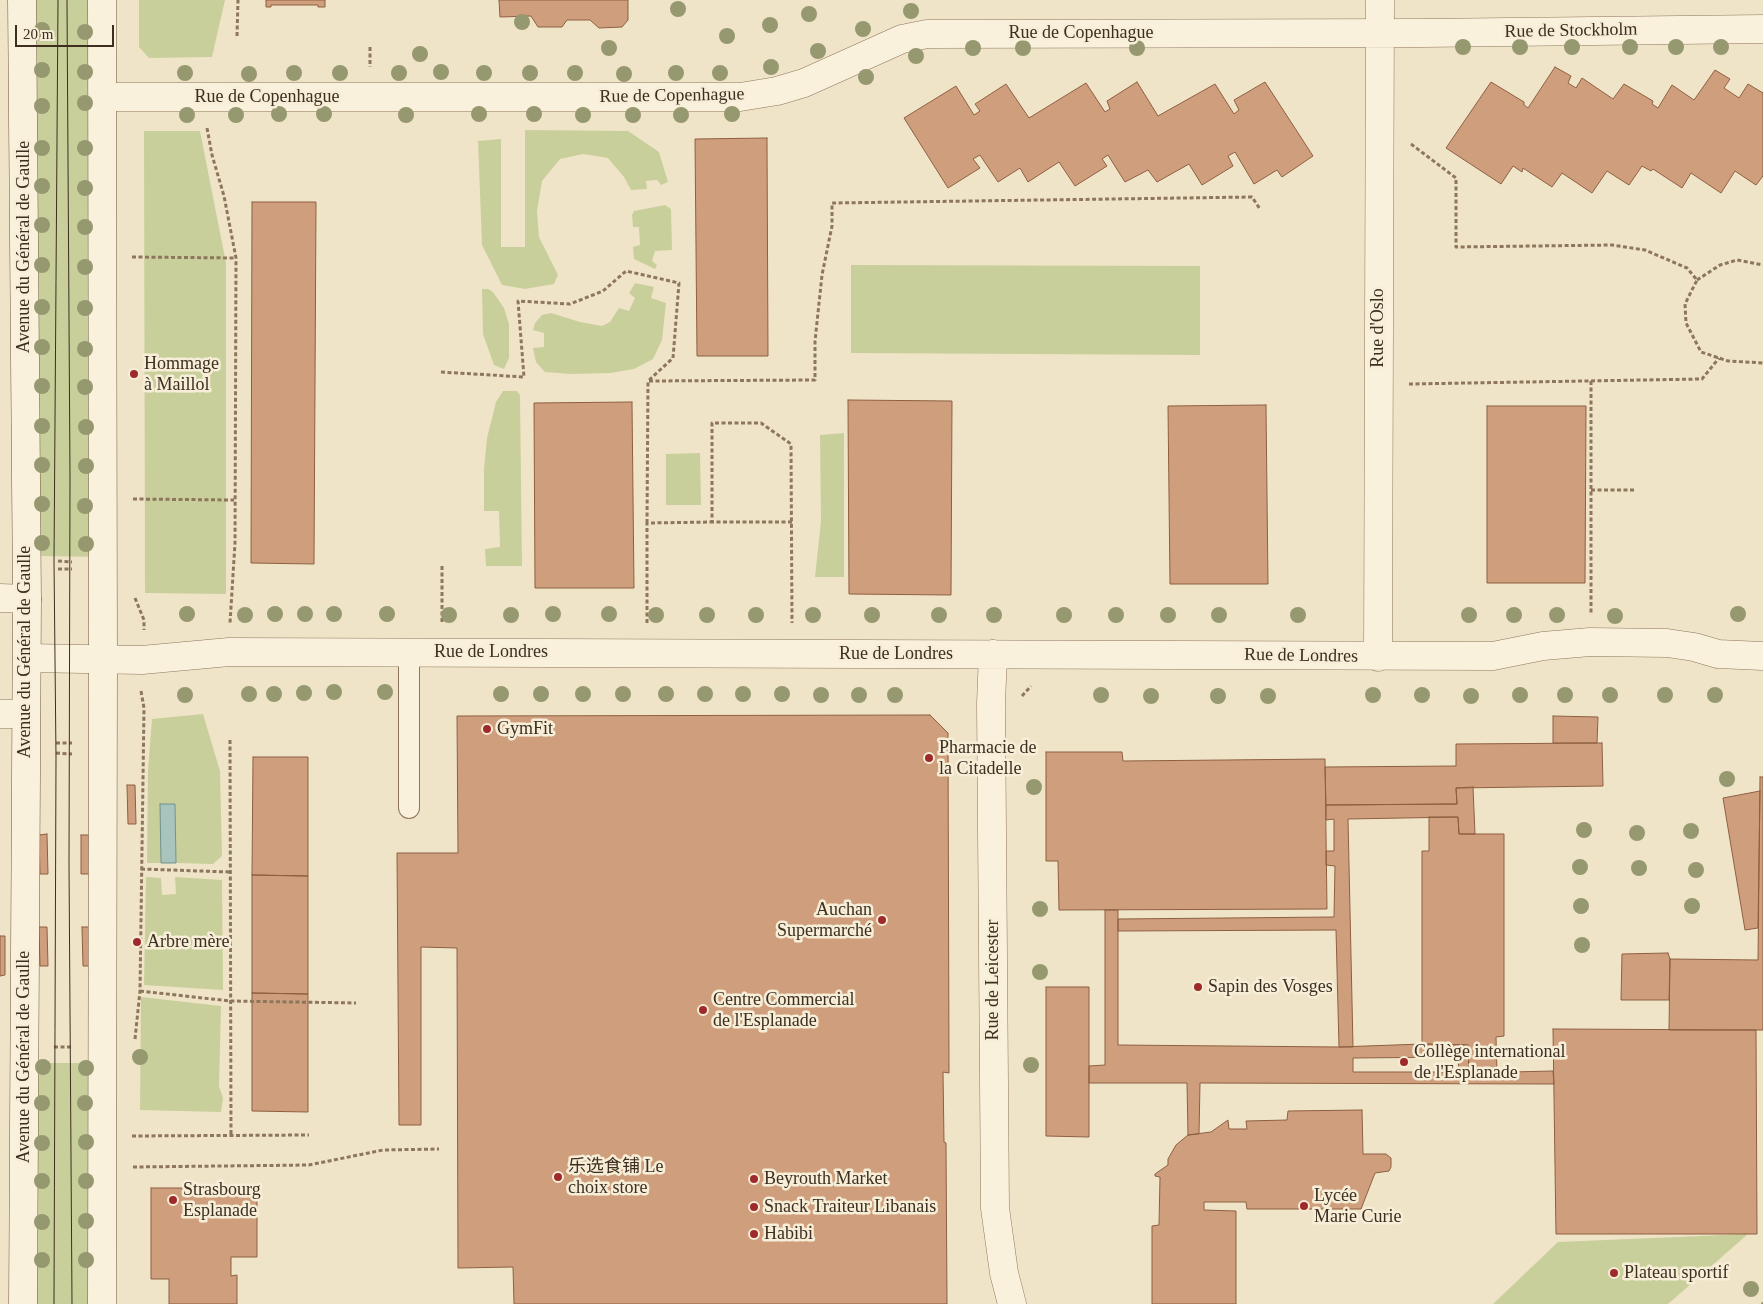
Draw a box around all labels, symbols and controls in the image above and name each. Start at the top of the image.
scale bar [18,15,116,47]
street label: Rue de Stockholm [1504,19,1638,43]
street label: Rue de Copenhague [1009,22,1153,44]
text: 20 m [23,26,53,42]
street label: Rue de Copenhague [599,84,745,108]
street label: Rue de Copenhague [195,86,339,108]
street label: Avenue du Général de Gaulle [13,141,35,353]
street label: Rue d'Oslo [1367,288,1389,368]
place label: Hommage à Maillol [144,353,219,396]
marker: Hommage à Maillol [128,368,140,380]
street label: Avenue du Général de Gaulle [14,546,36,758]
street label: Rue de Londres [434,641,548,663]
street label: Rue de Londres [839,643,953,665]
street label: Rue de Londres [1244,644,1358,668]
place label: GymFit [497,718,553,740]
marker: GymFit [481,723,493,735]
place label: Pharmacie de la Citadelle [939,737,1036,780]
marker: Pharmacie de la Citadelle [923,752,935,764]
place label: Auchan Supermarché [777,899,872,942]
marker: Auchan Supermarché [876,914,888,926]
street label: Rue de Leicester [982,920,1004,1040]
place label: Arbre mère [147,931,229,953]
marker: Arbre mère [131,936,143,948]
street label: Avenue du Général de Gaulle [13,951,35,1163]
place label: Sapin des Vosges [1208,976,1333,998]
marker: Sapin des Vosges [1192,981,1204,993]
place label: Centre Commercial de l'Esplanade [713,989,854,1032]
marker: Centre Commercial de l'Esplanade [697,1004,709,1016]
place label: Collège international de l'Esplanade [1414,1041,1565,1084]
marker: Collège international de l'Esplanade [1398,1056,1410,1068]
place label: 乐选食铺 Le choix store [568,1156,663,1198]
place label: Beyrouth Market [764,1168,887,1190]
marker: 乐选食铺 Le choix store [552,1171,564,1183]
marker: Beyrouth Market [748,1173,760,1185]
place label: Strasbourg Esplanade [183,1179,261,1222]
place label: Lycée Marie Curie [1314,1185,1401,1228]
marker: Strasbourg Esplanade [167,1194,179,1206]
place label: Snack Traiteur Libanais [764,1196,936,1218]
marker: Lycée Marie Curie [1298,1200,1310,1212]
marker: Snack Traiteur Libanais [748,1201,760,1213]
place label: Habibi [764,1223,813,1245]
marker: Habibi [748,1228,760,1240]
place label: Plateau sportif [1624,1262,1728,1284]
marker: Plateau sportif [1608,1267,1620,1279]

